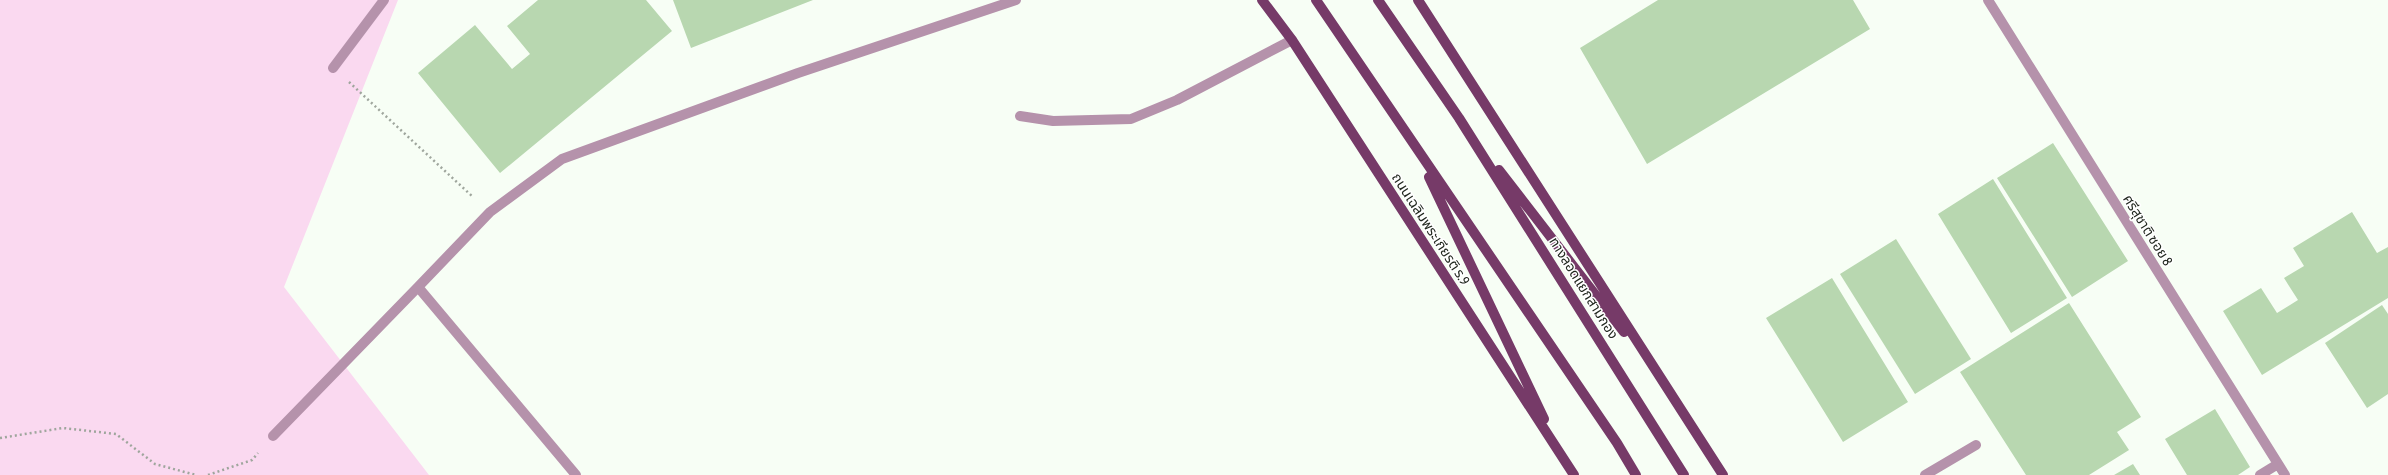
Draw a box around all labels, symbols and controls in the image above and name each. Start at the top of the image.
street label: ถนนเฉลิมพระเกียรติ ร.9 [1389,170,1473,288]
street label: ศรีสุชาติ ซอย 8 [2119,192,2176,269]
street label: ทางลอดแยกสามกอง [1546,234,1622,342]

